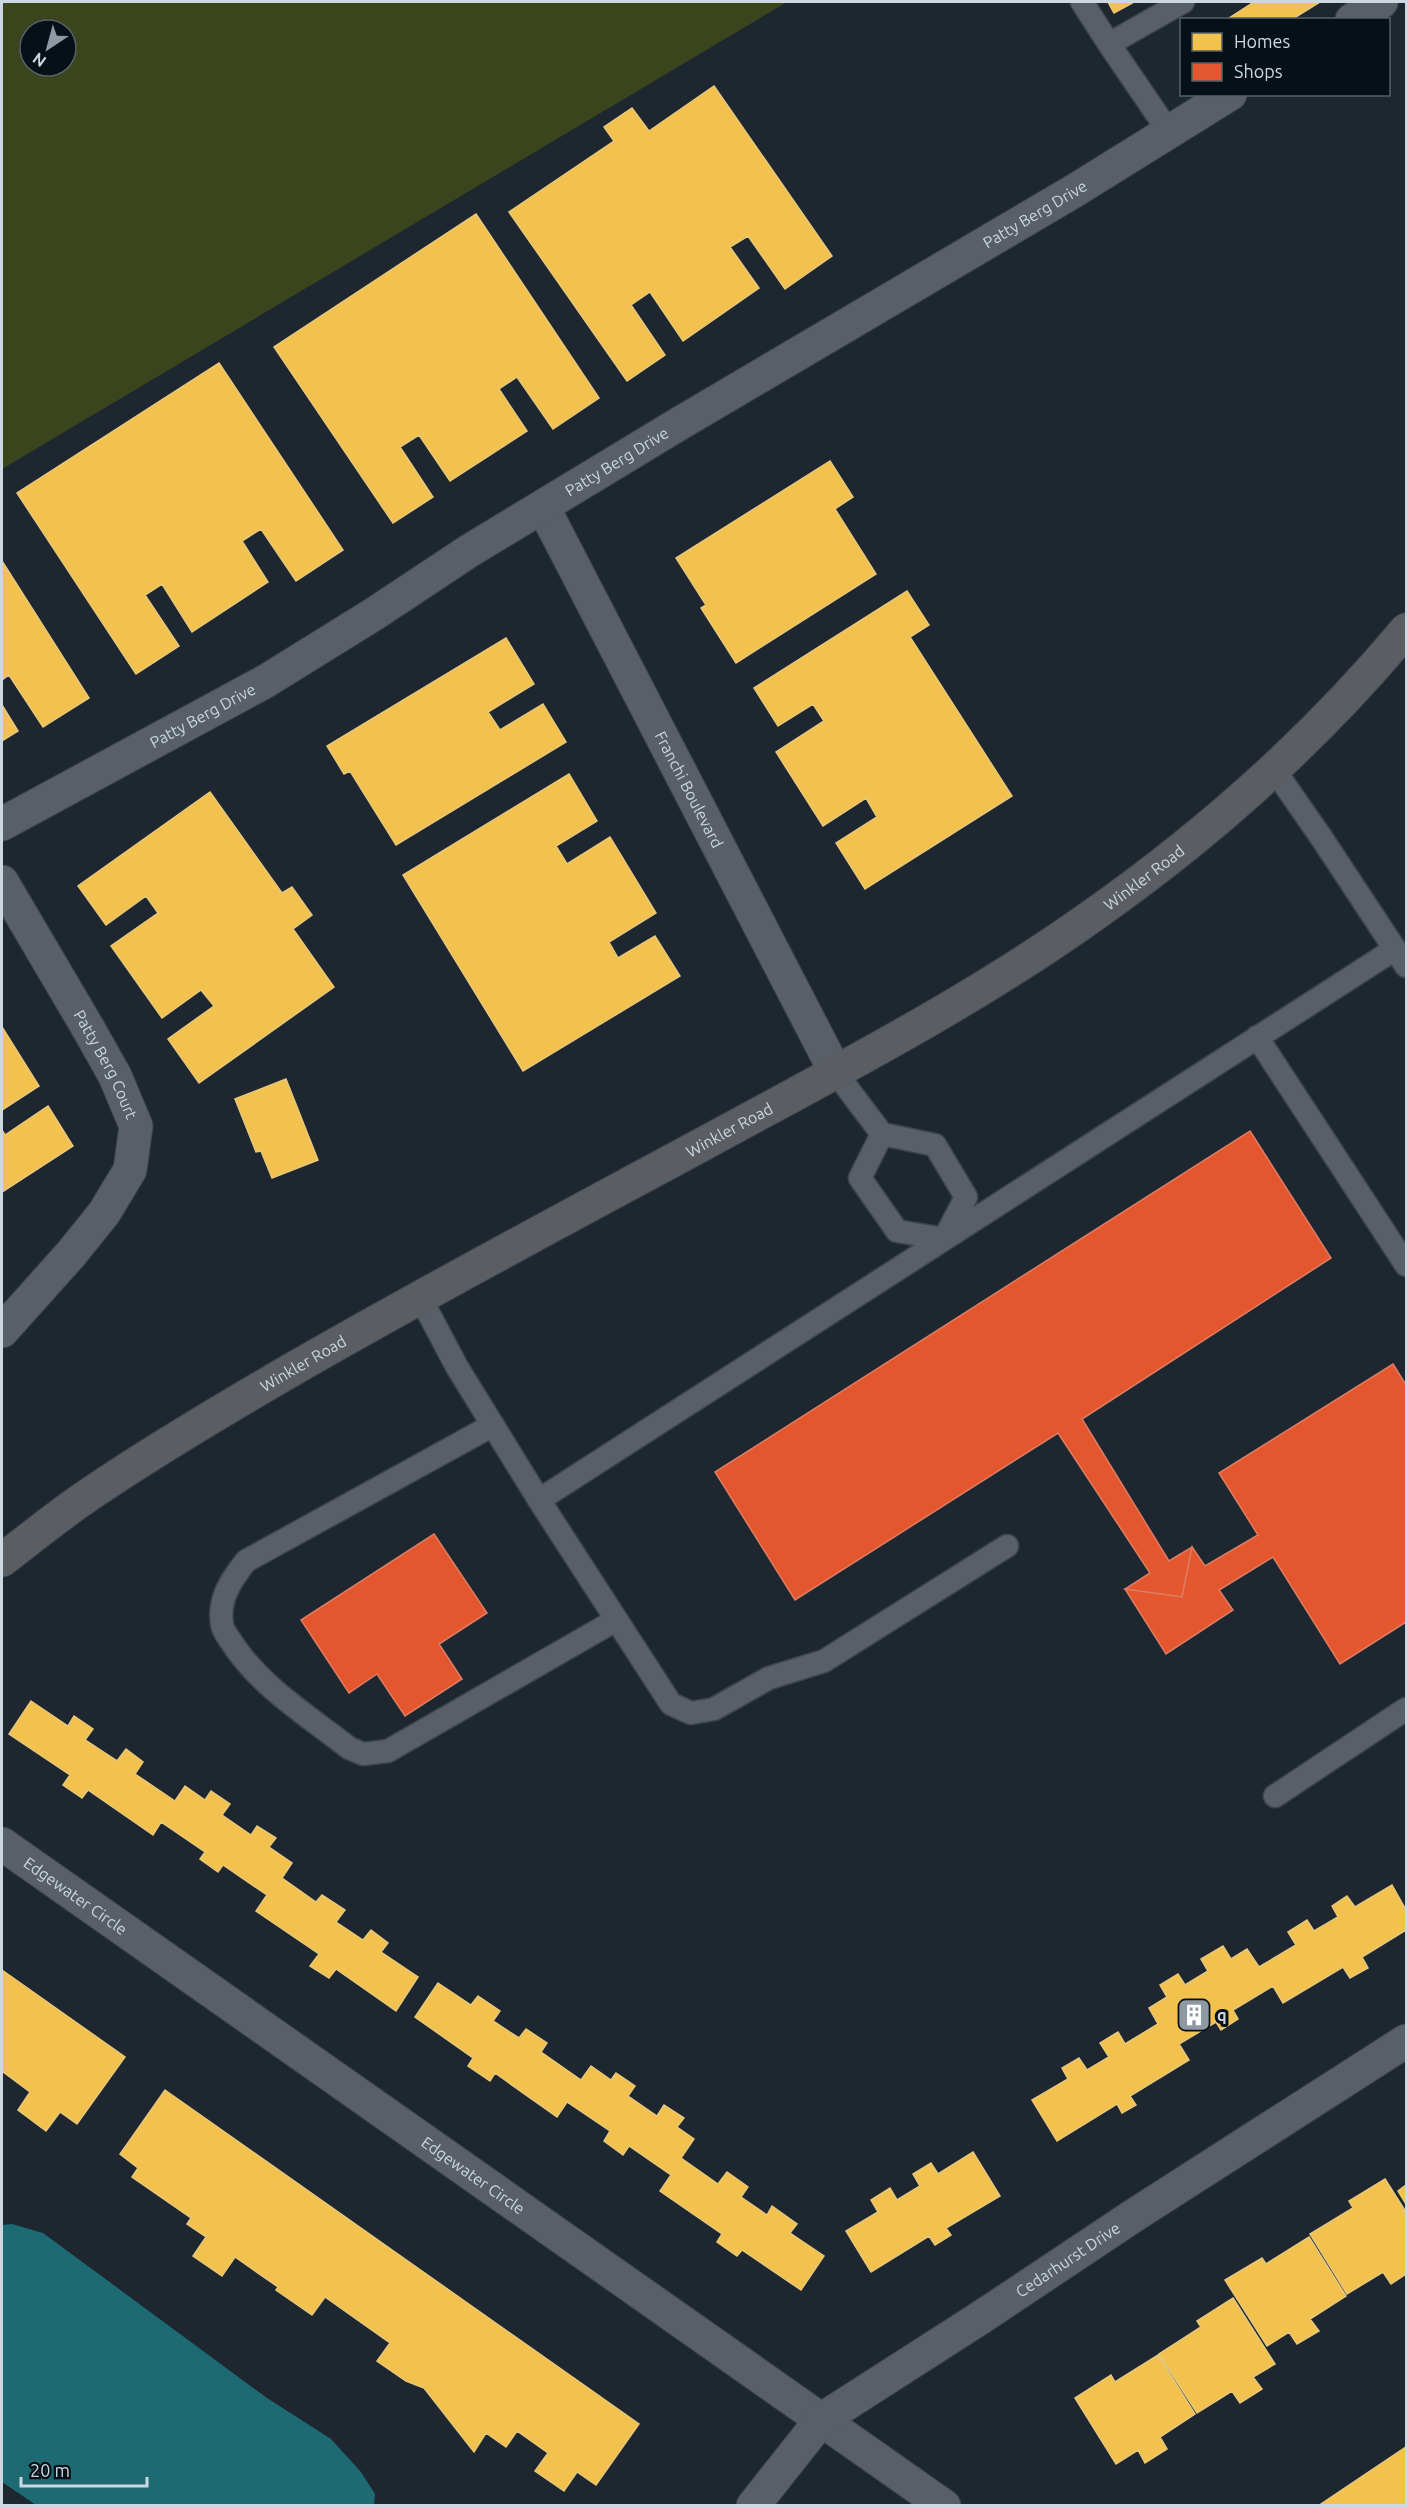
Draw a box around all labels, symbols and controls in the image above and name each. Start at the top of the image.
north arrow [18,18,78,78]
legend [1180,18,1390,96]
text: Homes [1234,31,1291,51]
text: N [29,49,49,71]
text: Shops [1234,61,1283,81]
street label: Patty Berg Drive [980,176,1090,252]
street label: Patty Berg Drive [562,423,672,500]
street label: Patty Berg Drive [147,680,258,751]
street label: Franchi Boulevard [652,728,727,851]
street label: Winkler Road [1100,841,1188,914]
street label: Patty Berg Court [70,1007,141,1122]
street label: Winkler Road [683,1099,776,1161]
street label: Winkler Road [257,1332,349,1395]
street label: Edgewater Circle [21,1853,131,1938]
building icon: q [1176,1997,1212,2033]
place label: q [1217,2006,1227,2024]
street label: Edgewater Circle [418,2133,528,2218]
street label: Cedarhurst Drive [1012,2218,1123,2301]
scale bar [21,2450,147,2488]
text: 20 m [30,2460,70,2480]

